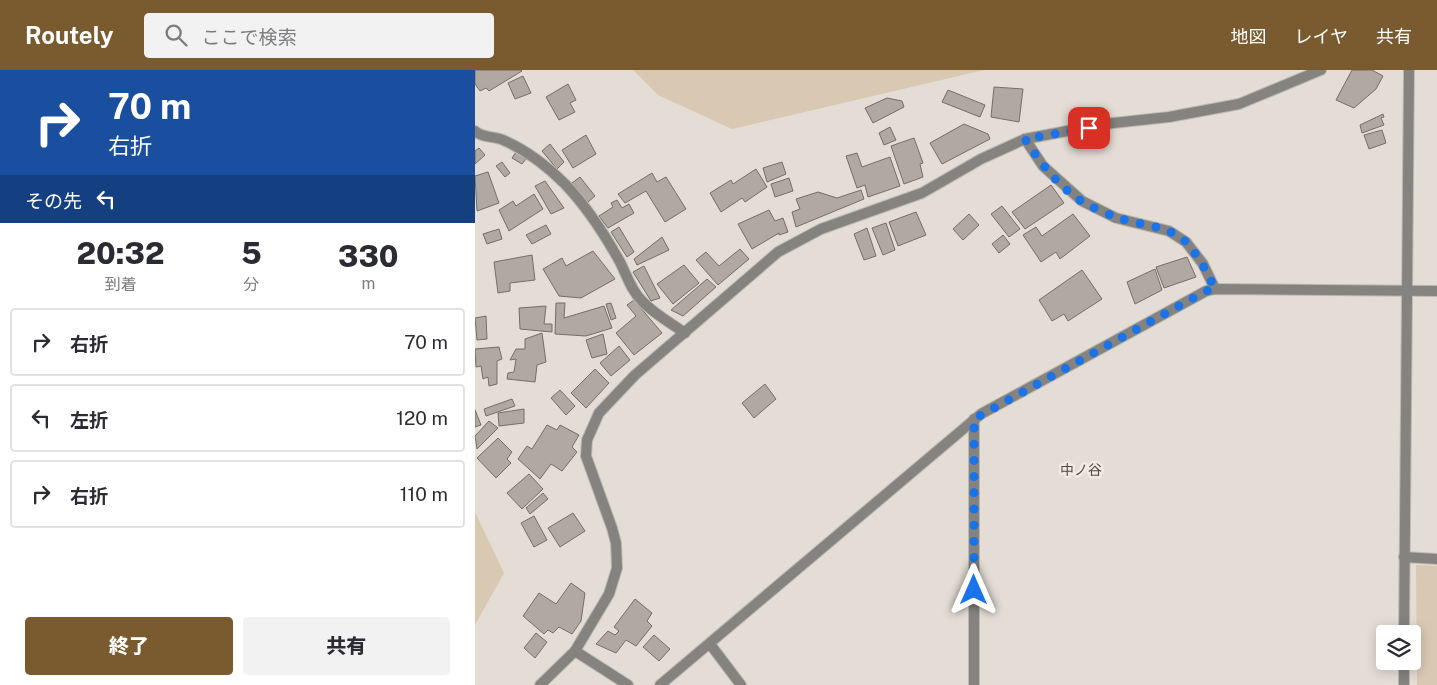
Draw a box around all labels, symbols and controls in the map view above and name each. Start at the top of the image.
search box [144,13,494,58]
text: Routely [25,21,114,49]
icon: search [162,21,190,49]
text: ここで検索 [202,26,297,48]
text: 地図 [1231,26,1267,47]
text: レイヤ [1295,26,1348,47]
text: 共有 [1376,26,1412,47]
text: 70 m [108,86,191,127]
icon: right [25,90,90,155]
pin [1068,107,1110,149]
icon: arrive [1075,114,1103,142]
text: 右折 [108,133,152,159]
icon: left [92,185,120,213]
text: その先 [25,190,82,212]
text: 20:32 [76,235,164,271]
text: 5 [241,235,262,271]
text: 330 [338,238,399,274]
text: m [361,274,375,293]
text: 到着 [104,275,136,294]
text: 分 [243,275,259,294]
icon: right [27,328,55,356]
text: 70 m [404,331,448,353]
text: 右折 [70,333,108,355]
icon: left [27,404,55,432]
text: 120 m [396,407,448,429]
text: 左折 [70,409,108,431]
district label: 中ノ谷 [1060,462,1102,478]
icon: right [27,480,55,508]
text: 110 m [400,483,448,505]
text: 右折 [70,485,108,507]
position arrow [947,563,999,615]
button: 終了 [25,617,233,675]
button: 共有 [243,617,450,675]
map controls [1376,625,1421,670]
button: layers [1376,625,1421,670]

